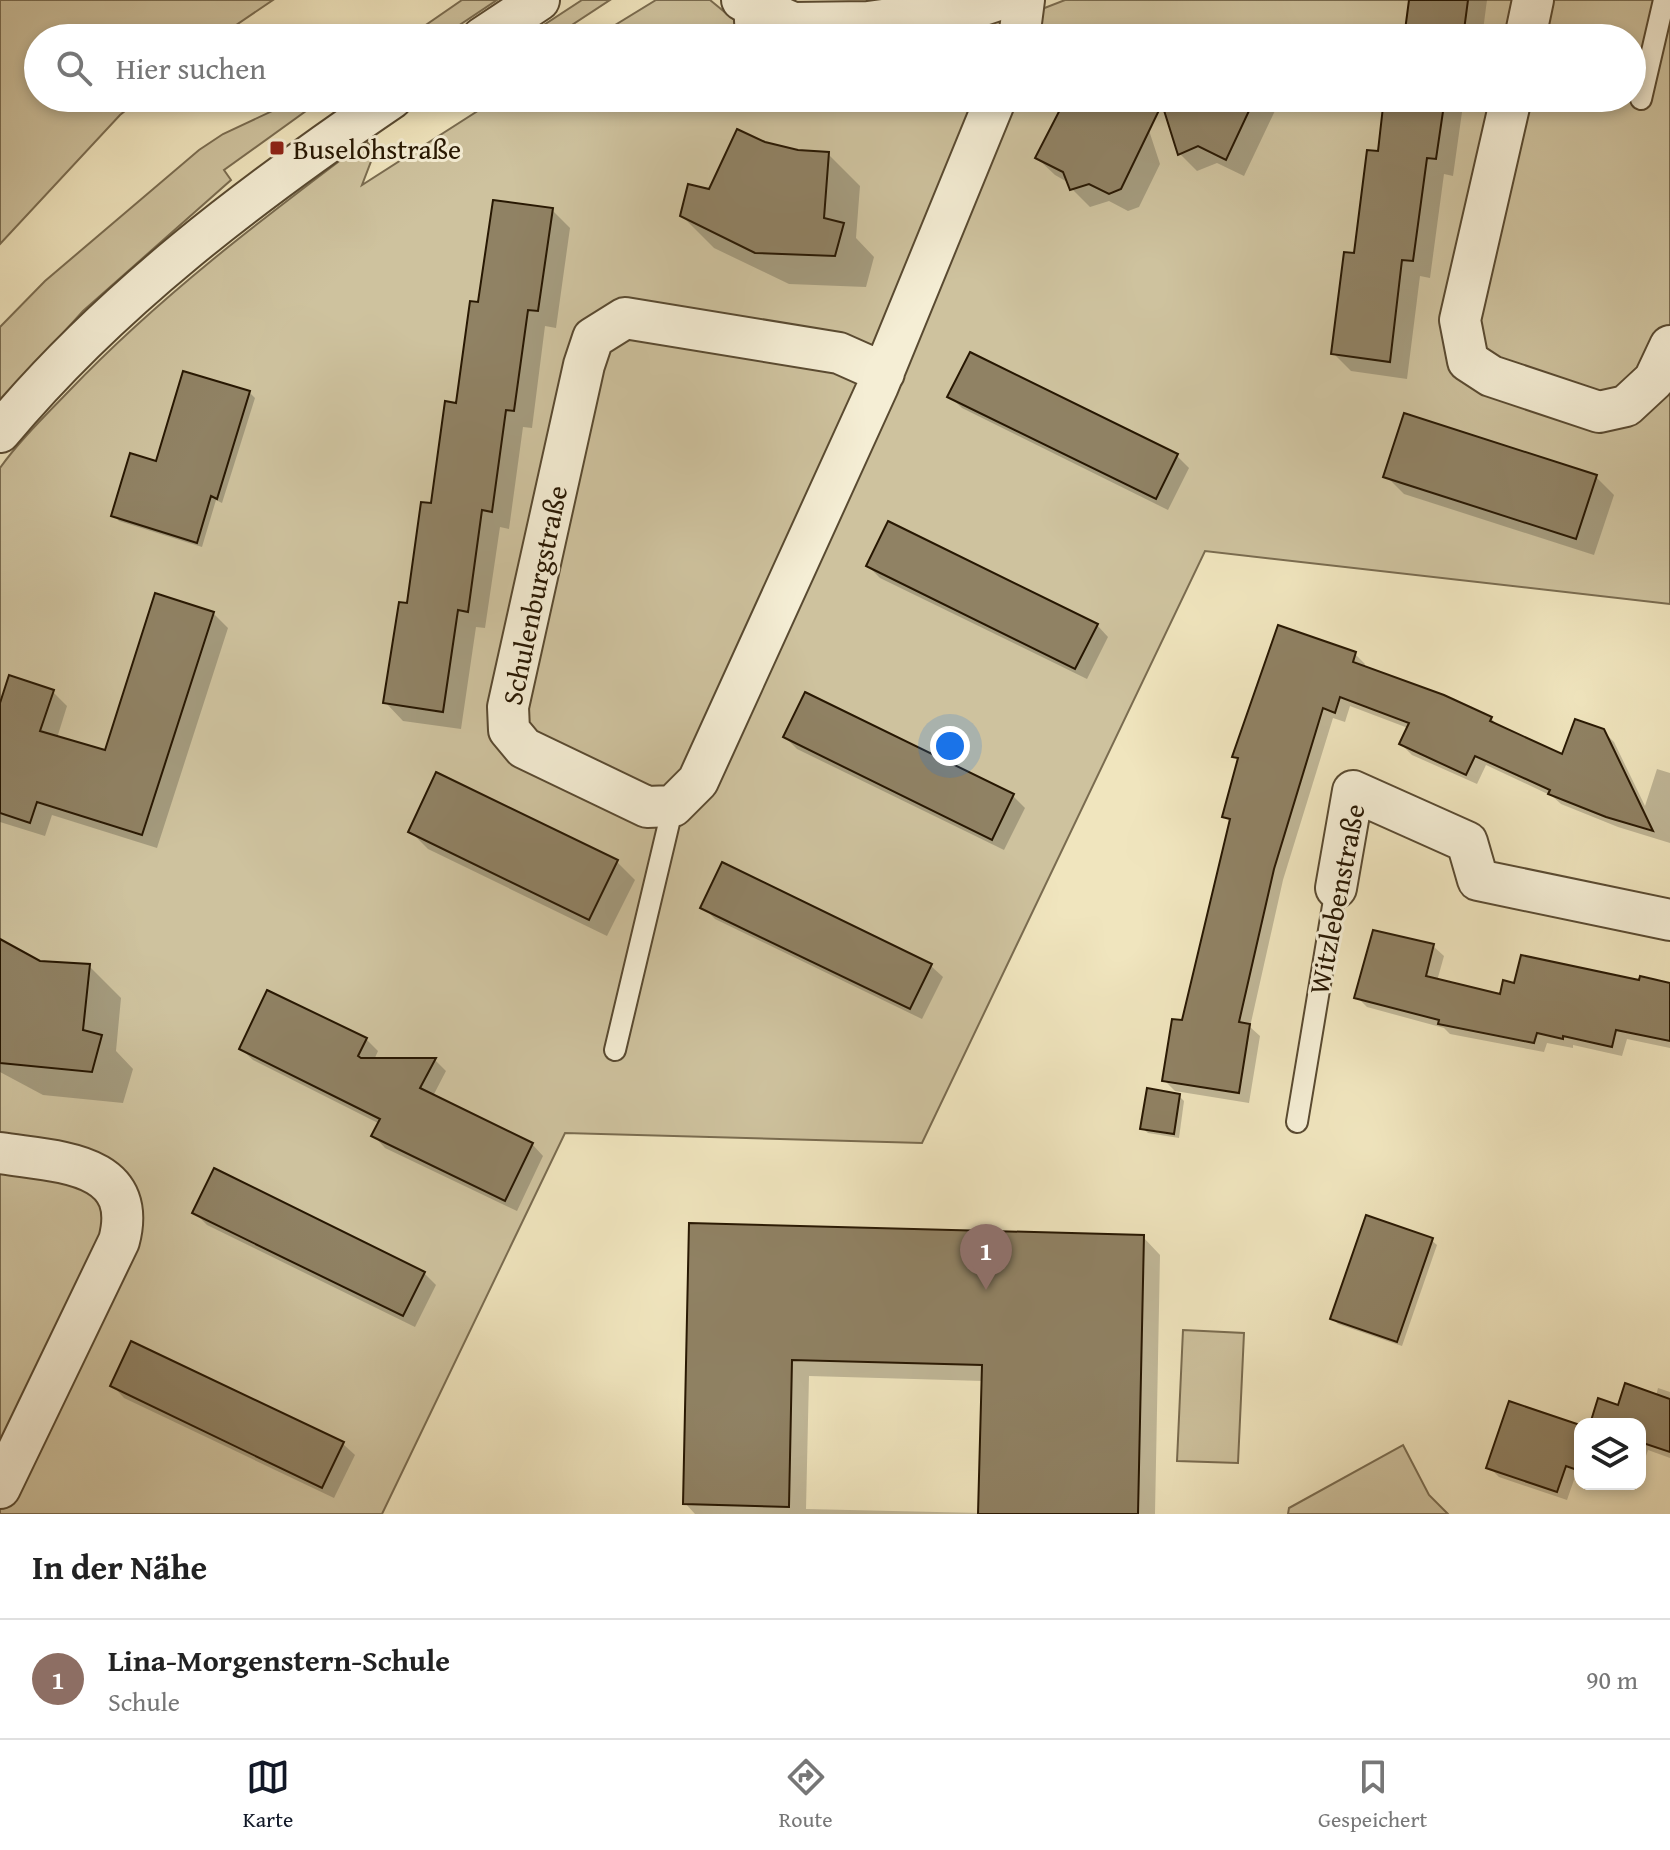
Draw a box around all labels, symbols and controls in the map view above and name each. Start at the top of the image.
search box [24,24,1646,112]
icon: search [52,46,96,90]
text: Hier suchen [116,46,266,90]
place label: Buselohstraße [293,128,461,169]
marker: Buselohstraße [268,139,286,157]
street label: Schulenburgstraße [491,481,577,709]
your location [930,726,970,766]
street label: Witzlebenstraße [1297,800,1375,998]
pin: 1 [960,1224,1012,1290]
map controls [1574,1418,1646,1490]
button: layers [1574,1418,1646,1490]
text: In der Nähe [32,1542,207,1591]
text: Lina-Morgenstern-Schule [108,1638,450,1682]
text: 1 [51,1660,65,1699]
text: 90 m [1586,1660,1638,1699]
text: Schule [108,1682,180,1721]
tab: Karte [243,1755,293,1835]
tab: Route [779,1755,833,1835]
tab: Gespeichert [1318,1755,1427,1835]

